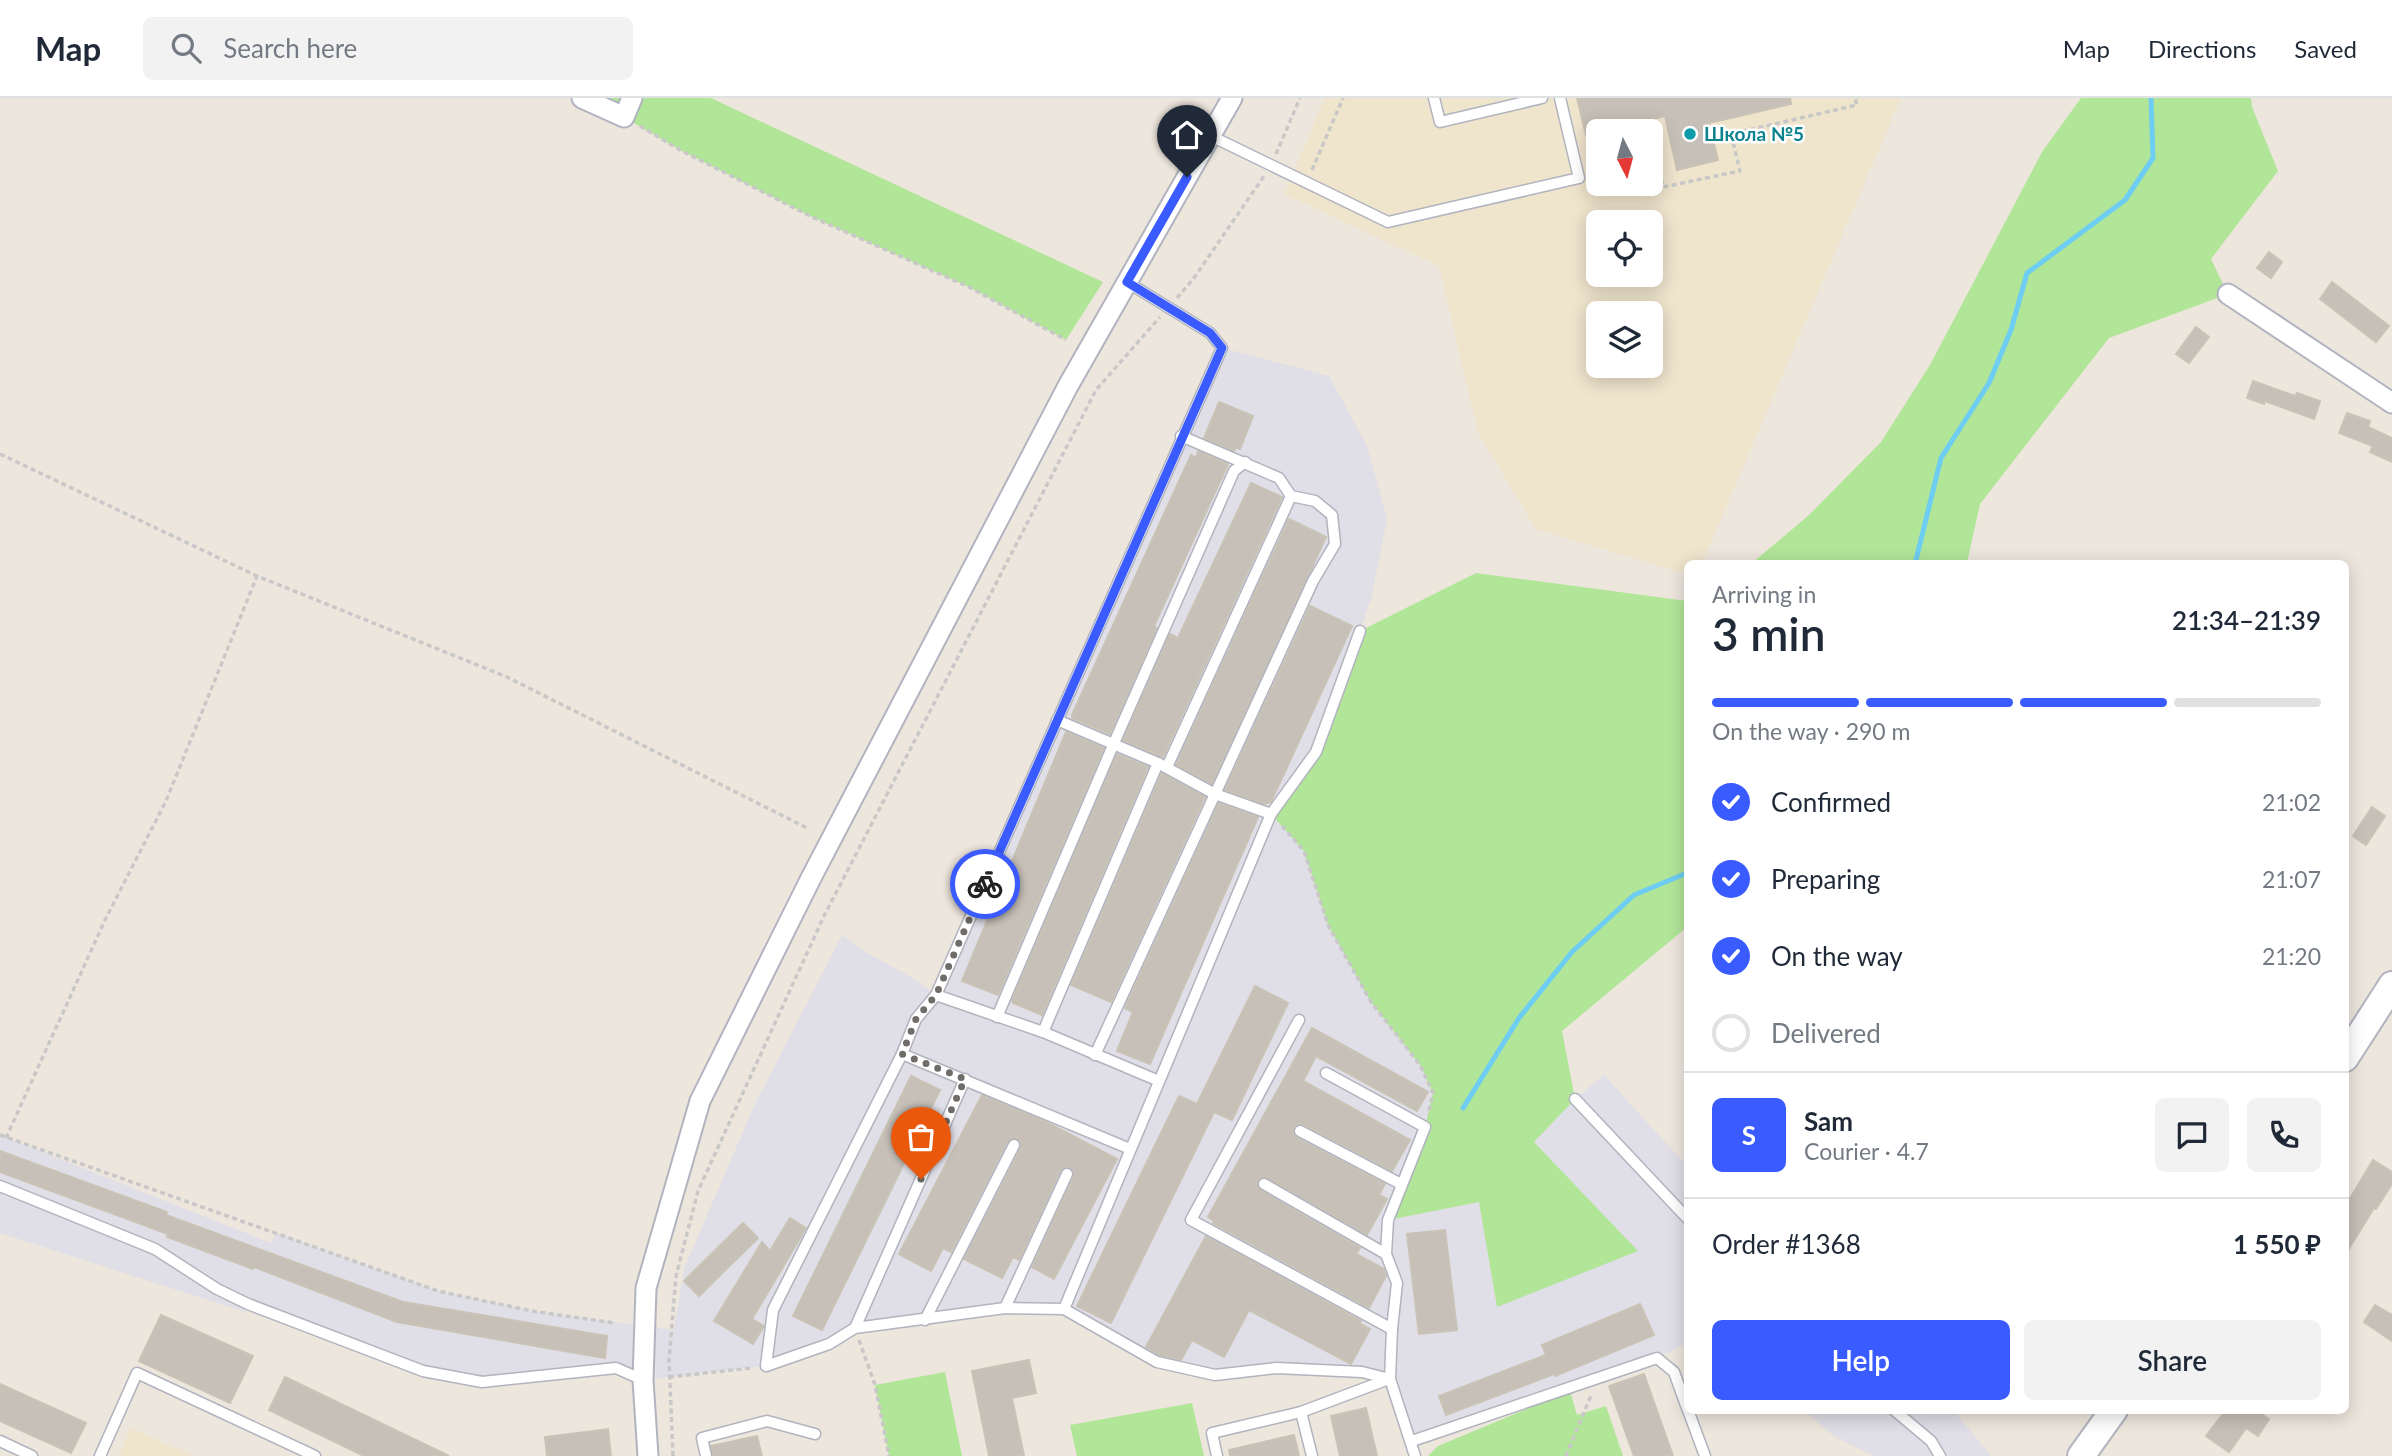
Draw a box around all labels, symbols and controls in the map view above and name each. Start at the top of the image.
search box [143,17,633,80]
text: Map [35,28,101,68]
icon: search [167,29,205,67]
text: Search here [223,32,357,64]
text: Map [2063,34,2110,63]
text: Directions [2148,34,2256,63]
text: Saved [2294,34,2357,63]
pin [1157,105,1217,177]
icon: home [1168,116,1206,154]
north arrow [1586,119,1662,196]
map controls [1586,119,1663,378]
place label: Школа №5 [1704,122,1804,145]
marker: Школа №5 [1682,126,1698,142]
button: locate [1586,210,1663,287]
button: layers [1586,301,1663,378]
text: Arriving in [1712,580,1816,608]
text: 21:34–21:39 [2172,604,2321,636]
text: 3 min [1712,606,1826,661]
text: On the way · 290 m [1712,717,1911,745]
icon: check [1712,783,1750,821]
text: Confirmed [1771,786,1891,818]
text: 21:02 [2262,788,2321,816]
courier [950,849,1020,919]
icon: check [1712,860,1750,898]
text: Preparing [1771,863,1880,895]
icon: bike [966,865,1004,903]
text: 21:07 [2262,865,2321,893]
icon: check [1712,937,1750,975]
text: On the way [1771,940,1903,972]
text: 21:20 [2262,942,2321,970]
text: Delivered [1771,1017,1881,1049]
button: chat [2155,1098,2229,1172]
button: phone [2247,1098,2321,1172]
text: Sam [1804,1105,1853,1137]
pin [891,1107,951,1179]
icon: bag [902,1118,940,1156]
text: S [1742,1119,1756,1151]
text: Courier · 4.7 [1804,1137,1929,1165]
text: Order #1368 [1712,1228,1861,1260]
text: 1 550 ₽ [2233,1228,2321,1260]
button: Help [1712,1320,2010,1400]
button: Share [2024,1320,2321,1400]

